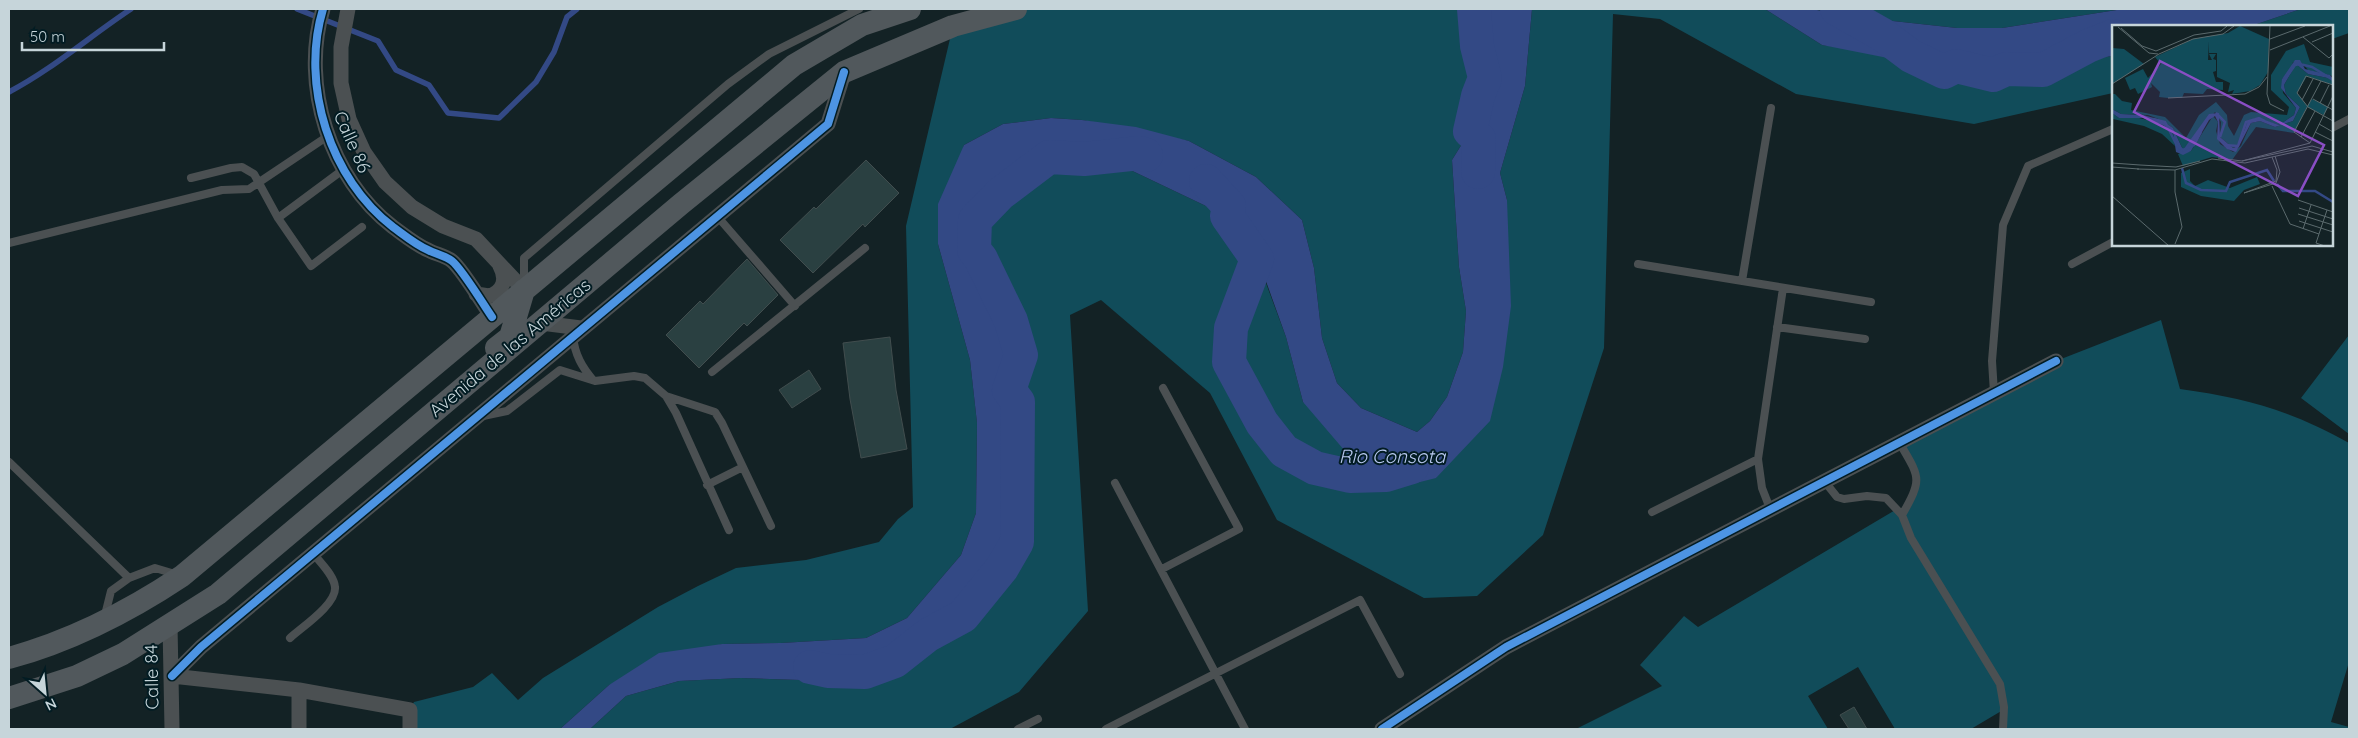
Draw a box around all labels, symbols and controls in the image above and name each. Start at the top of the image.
scale bar [22,20,165,52]
inset map [2112,25,2333,246]
text: 50 m [30,27,65,46]
street label: Calle 86 [329,107,376,177]
street label: Avenida de las Américas [424,273,595,422]
water label: Rio Consota [1339,444,1447,468]
street label: Calle 84 [139,644,164,710]
north arrow [20,668,70,718]
text: N [42,694,60,715]

